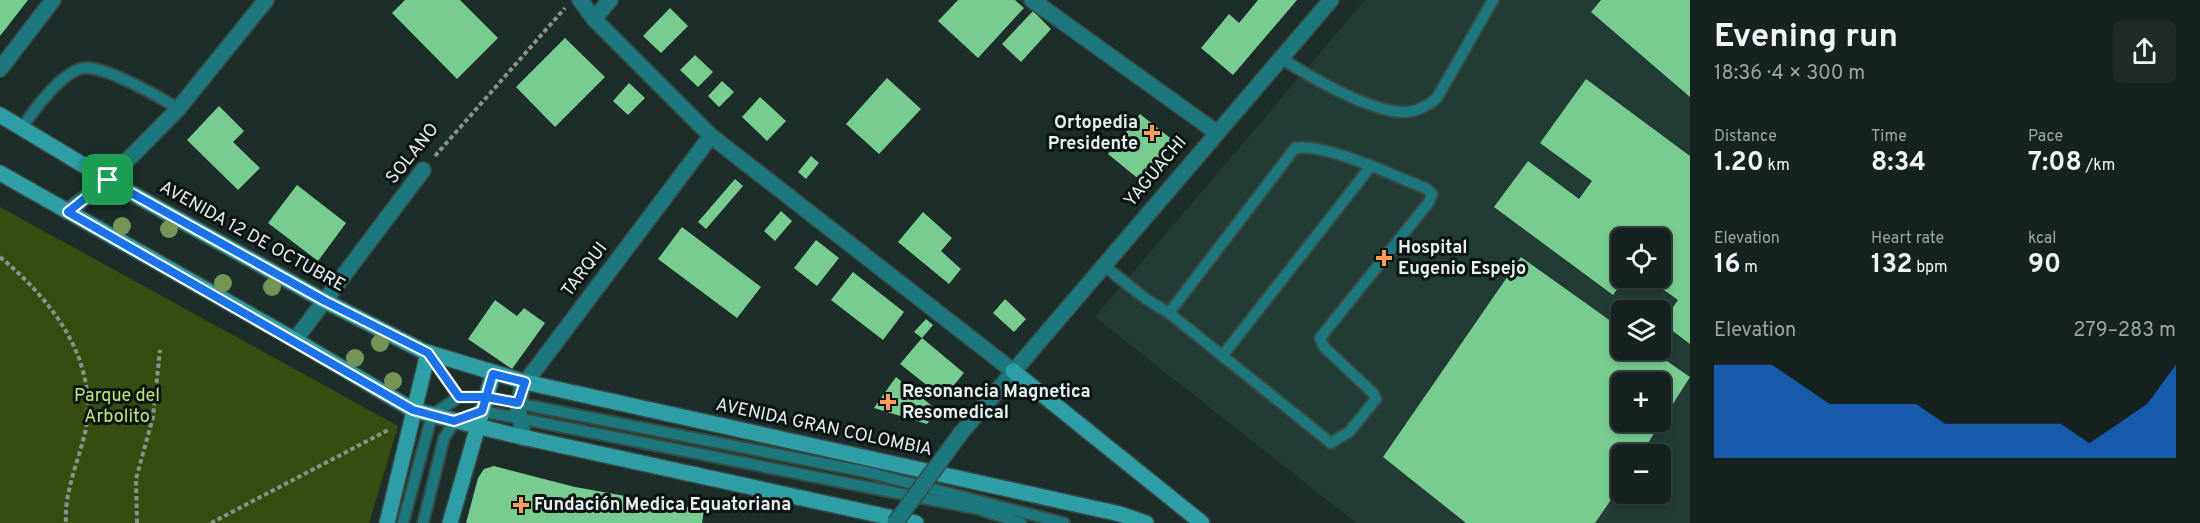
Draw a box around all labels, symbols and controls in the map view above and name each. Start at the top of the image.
text: Evening run [1714,17,1898,59]
button: share [2113,20,2176,83]
text: 18:36 · 4 × 300 m [1714,61,1865,87]
place label: Ortopedia Presidente [1048,112,1138,156]
street label: SOLANO [381,119,445,189]
marker: Ortopedia Presidente [1143,124,1161,142]
text: Distance [1714,127,1777,147]
text: Time [1871,127,1907,147]
text: Pace [2028,127,2063,147]
street label: YAGUACHI [1120,132,1192,212]
text: 1.20 [1714,147,1764,180]
text: 8:34 [1871,147,1926,180]
text: 7:08 [2028,147,2082,180]
pin [82,154,133,205]
text: km [1764,156,1790,176]
text: /km [2082,156,2115,176]
icon: arrive [91,163,124,196]
street label: AVENIDA 12 DE OCTUBRE [155,176,349,298]
map controls [1611,228,1671,504]
button: locate [1611,228,1671,288]
text: Elevation [1714,229,1780,249]
text: Heart rate [1871,229,1944,249]
text: kcal [2028,229,2056,249]
place label: Hospital Eugenio Espejo [1398,237,1526,281]
street label: TARQUI [557,238,613,302]
marker: Hospital Eugenio Espejo [1375,249,1393,267]
text: 16 [1714,249,1740,282]
text: 132 [1871,249,1912,282]
text: 90 [2028,249,2061,282]
text: m [1740,258,1758,278]
text: bpm [1912,258,1948,278]
button: layers [1611,300,1671,360]
text: Elevation [1714,318,1796,344]
text: 279–283 m [2073,318,2176,344]
button: + [1611,372,1671,432]
place label: Resonancia Magnetica Resomedical [902,381,1091,425]
park label: Parque del Arbolito [74,385,160,429]
marker: Resonancia Magnetica Resomedical [879,393,897,411]
street label: AVENIDA GRAN COLOMBIA [714,394,934,462]
button: − [1611,444,1671,504]
place label: Fundación Medica Equatoriana [534,494,791,517]
marker: Fundación Medica Equatoriana [512,496,530,514]

